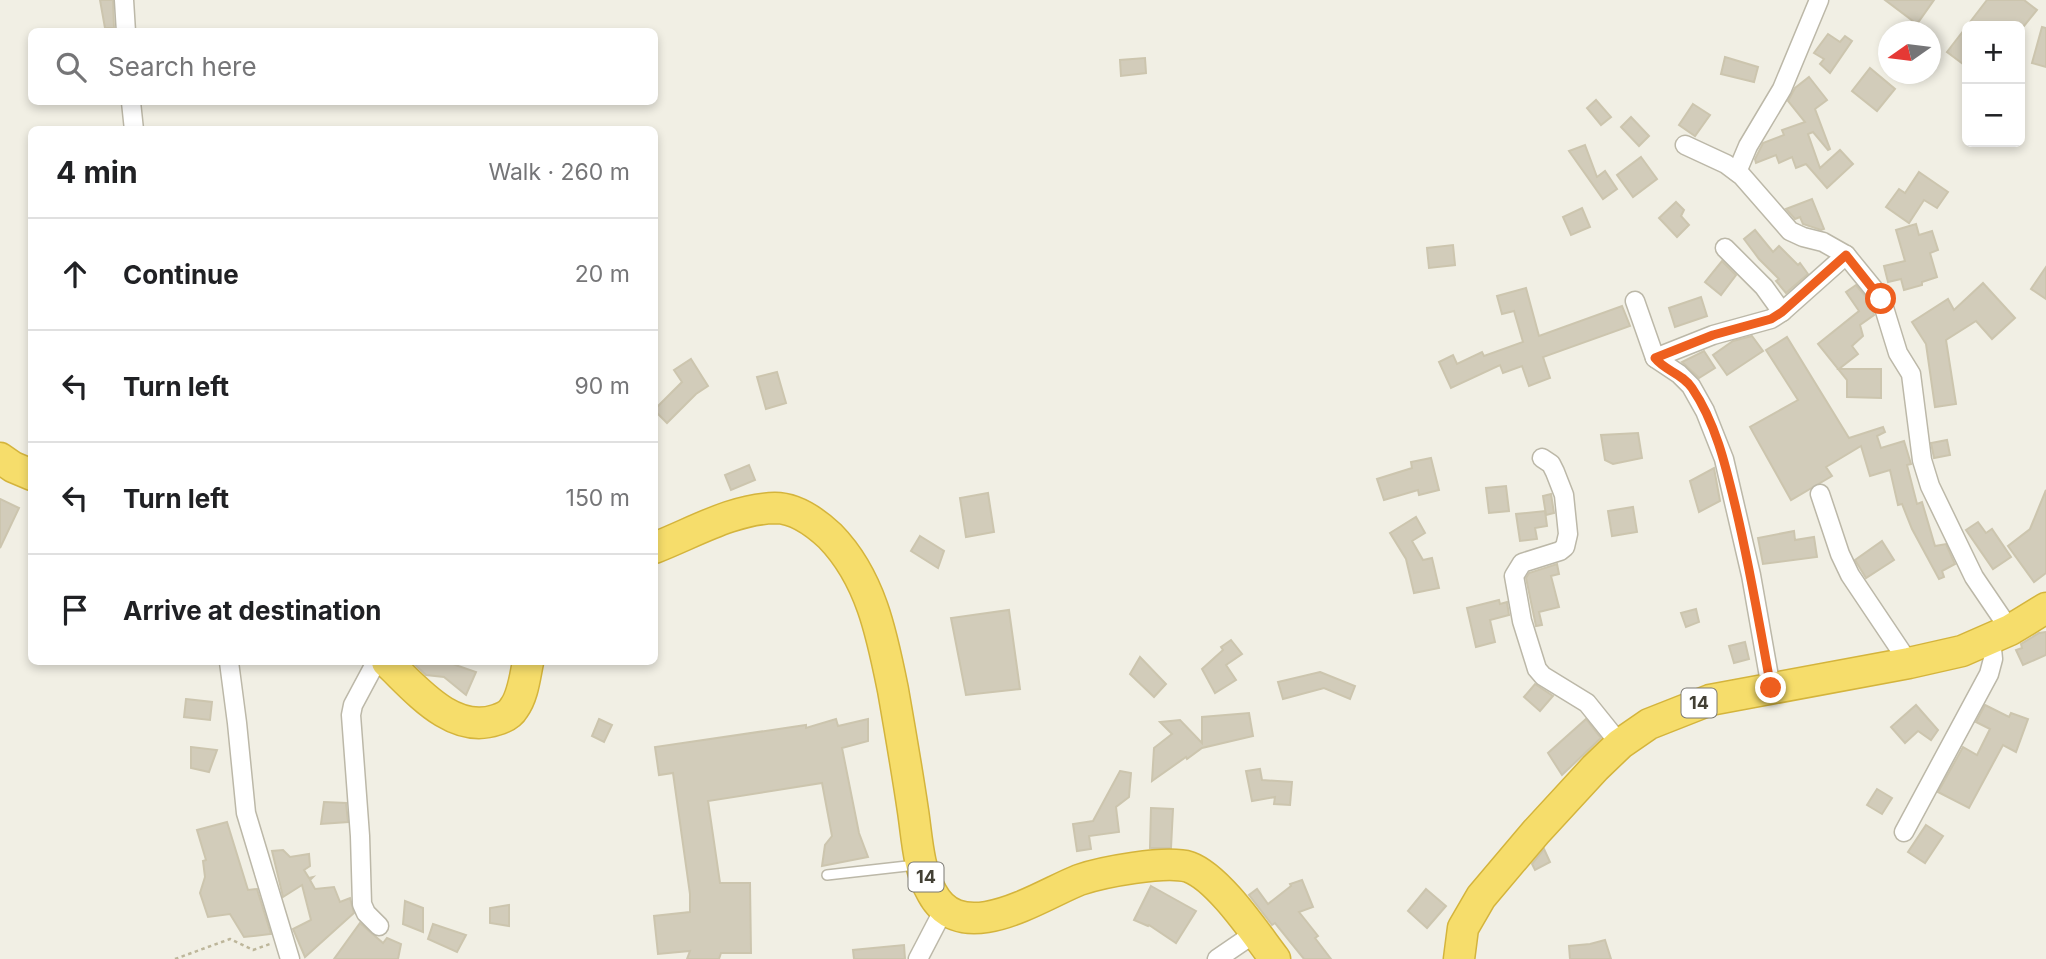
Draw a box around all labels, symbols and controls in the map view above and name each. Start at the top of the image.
north arrow [1878,21,1941,84]
map controls [1962,21,2025,147]
button: + [1962,21,2025,84]
search box [28,28,658,105]
icon: search [52,48,90,86]
text: Search here [108,51,257,82]
button: − [1962,84,2025,147]
text: 4 min [56,154,138,190]
text: Walk · 260 m [488,158,630,186]
icon: ahead [56,255,94,293]
text: Continue [123,259,239,290]
text: 20 m [575,260,630,288]
route start [1865,283,1896,314]
icon: left [56,367,94,405]
text: Turn left [123,371,229,402]
text: 90 m [575,372,630,400]
icon: left [56,479,94,517]
text: Turn left [123,483,229,514]
text: 150 m [566,484,630,512]
icon: arrive [56,591,94,629]
text: Arrive at destination [123,595,382,626]
route end [1755,672,1786,703]
road number: 14 [1682,688,1716,718]
road number: 14 [908,862,944,892]

